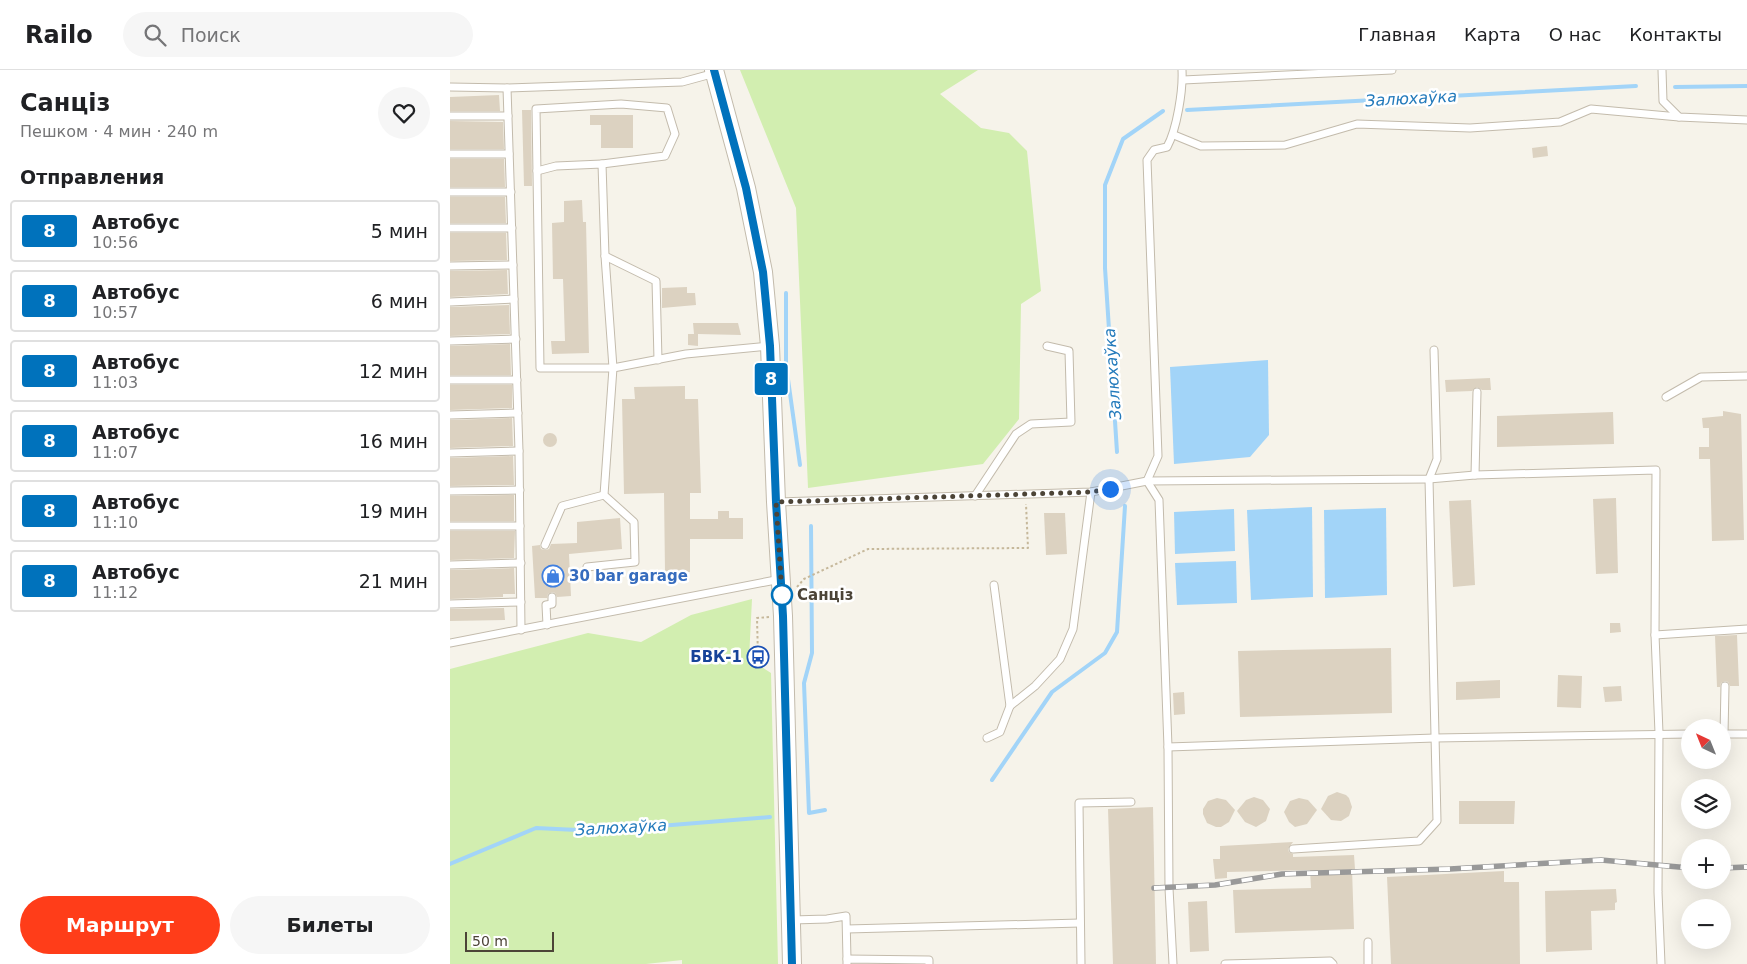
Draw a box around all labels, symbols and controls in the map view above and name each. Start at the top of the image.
search box [123,12,473,57]
text: Railo [25,21,93,49]
icon: search [141,21,169,49]
text: Поиск [181,24,241,46]
text: Главная [1358,24,1436,45]
text: Карта [1464,24,1521,45]
text: О нас [1549,24,1601,45]
text: Контакты [1629,24,1722,45]
button: heart [378,87,430,139]
water label: Залюхаўка [1365,87,1457,110]
text: Санціз [20,89,110,117]
text: Пешком · 4 мин · 240 m [20,122,218,141]
text: Отправления [20,166,164,188]
text: Автобус [92,211,180,233]
text: 8 [43,220,56,241]
text: 5 мин [371,220,428,242]
text: 10:56 [92,233,138,252]
text: Автобус [92,281,180,303]
text: 8 [43,290,56,311]
text: 6 мин [371,290,428,312]
text: 10:57 [92,303,138,322]
water label: Залюхаўка [1100,327,1125,421]
text: Автобус [92,351,180,373]
text: 8 [43,360,56,381]
text: 12 мин [359,360,428,382]
line badge: 8 [755,363,787,395]
text: 8 [765,368,777,389]
text: 11:03 [92,373,138,392]
text: Автобус [92,421,180,443]
text: 8 [43,430,56,451]
text: 16 мин [359,430,428,452]
text: 11:07 [92,443,138,462]
your location [1098,477,1123,502]
text: Автобус [92,491,180,513]
text: 8 [43,500,56,521]
text: 19 мин [359,500,428,522]
text: 11:10 [92,513,138,532]
text: Автобус [92,561,180,583]
shop icon: 30 bar garage [541,564,565,588]
place label: 30 bar garage [569,567,688,585]
text: 8 [43,570,56,591]
text: 21 мин [359,570,428,592]
text: 11:12 [92,583,138,602]
marker: Санціз [771,584,793,606]
place label: Санціз [797,586,853,604]
bus stop icon: БВК-1 [746,645,770,669]
place label: БВК-1 [690,648,742,666]
north arrow [1681,719,1731,769]
map controls [1681,719,1731,949]
button: layers [1681,779,1731,829]
water label: Залюхаўка [575,816,667,839]
button: + [1681,839,1731,889]
button: Маршрут [20,896,220,954]
button: Билеты [230,896,430,954]
button: − [1681,899,1731,949]
scale bar [465,929,554,952]
text: 50 m [472,933,508,949]

